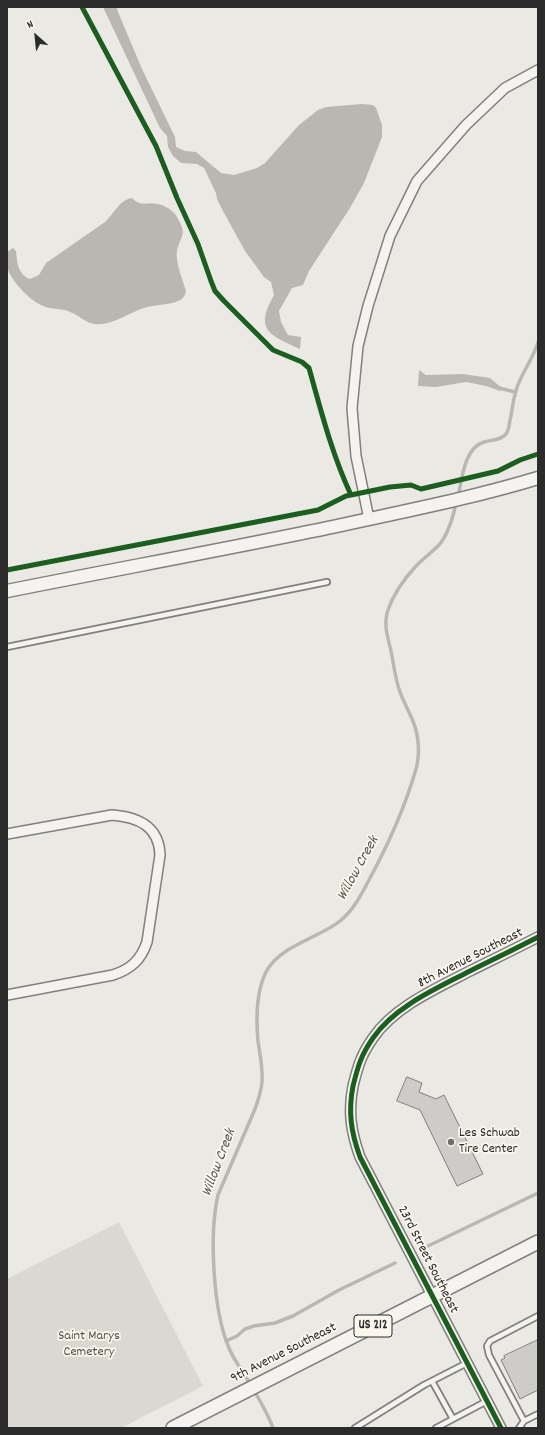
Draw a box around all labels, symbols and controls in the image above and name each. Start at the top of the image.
north arrow [16,16,56,56]
text: N [24,17,37,34]
water label: Willow Creek [334,834,384,904]
street label: 8th Avenue Southeast [416,925,526,993]
place label: Les Schwab Tire Center [459,1126,520,1158]
water label: Willow Creek [199,1127,241,1199]
marker: Les Schwab Tire Center [446,1137,456,1147]
street label: 23rd Street Southeast [393,1203,461,1317]
road number: US 212 [354,1315,392,1337]
street label: 9th Avenue Southeast [228,1320,340,1388]
park label: Saint Marys Cemetery [58,1329,120,1362]

